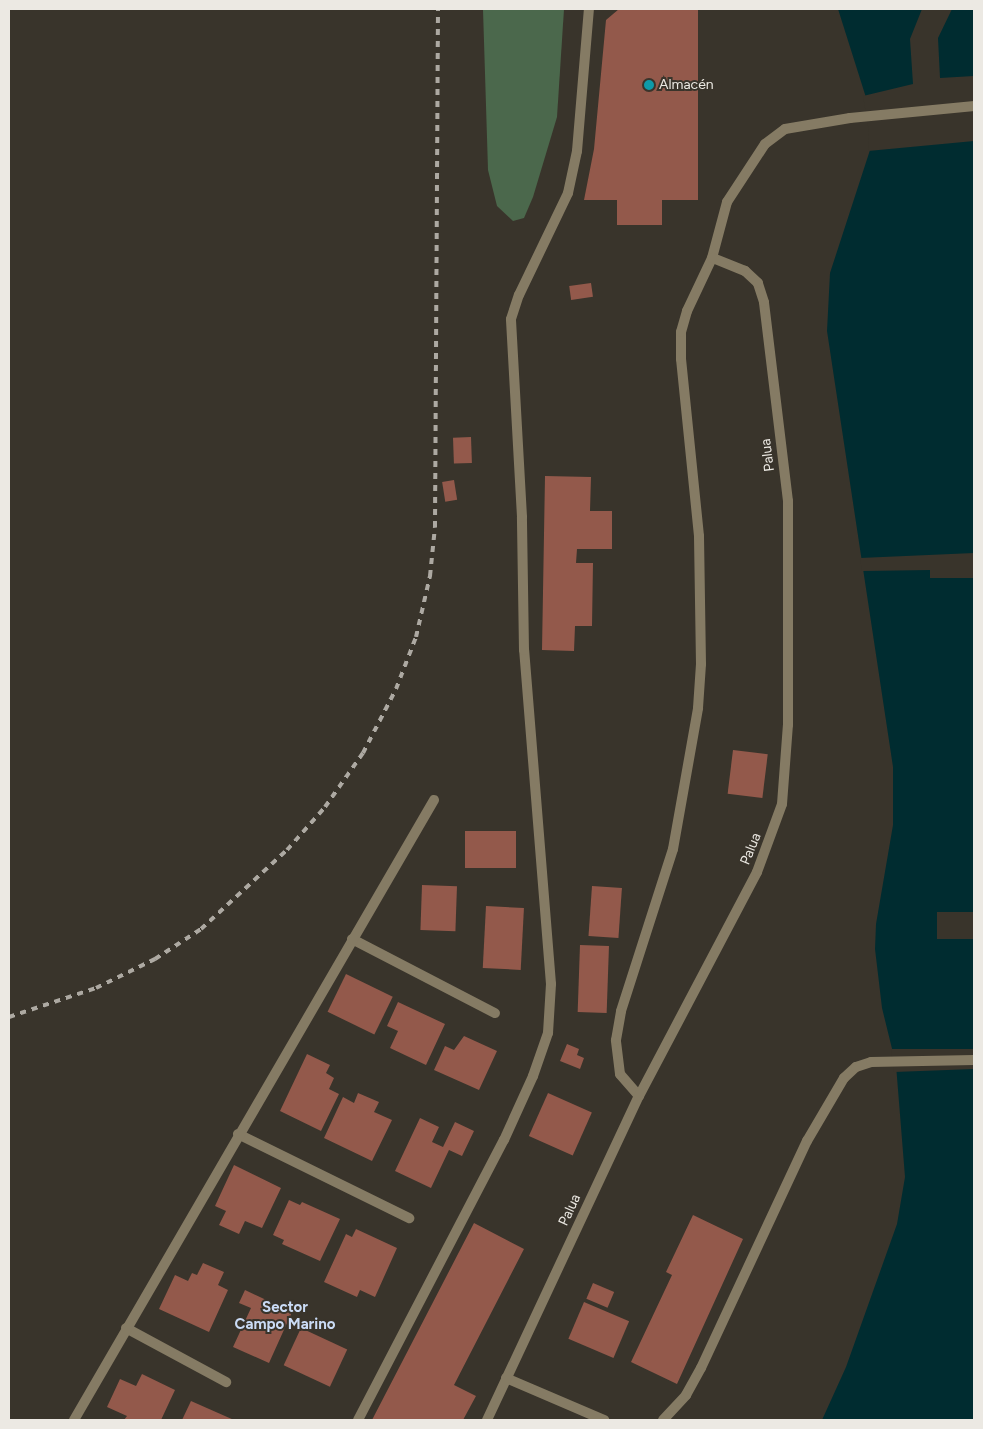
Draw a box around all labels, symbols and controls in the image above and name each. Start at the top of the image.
place label: Almacén [659,77,714,93]
marker: Almacén [643,79,655,91]
street label: Palua [758,438,778,472]
street label: Palua [737,830,765,868]
street label: Palua [555,1191,585,1229]
district label: Sector Campo Marino [235,1298,335,1333]

